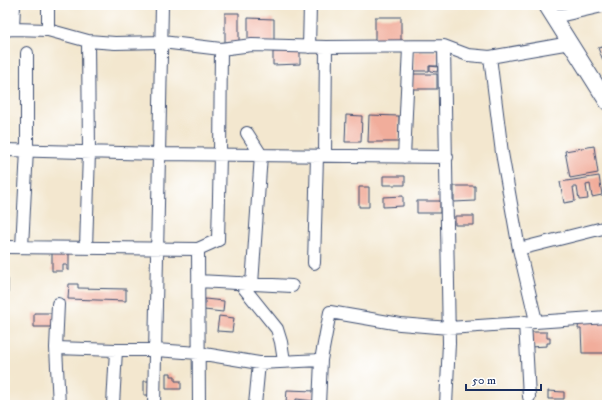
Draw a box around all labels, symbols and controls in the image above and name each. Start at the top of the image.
scale bar [466,366,541,392]
text: 50 m [472,373,496,388]

